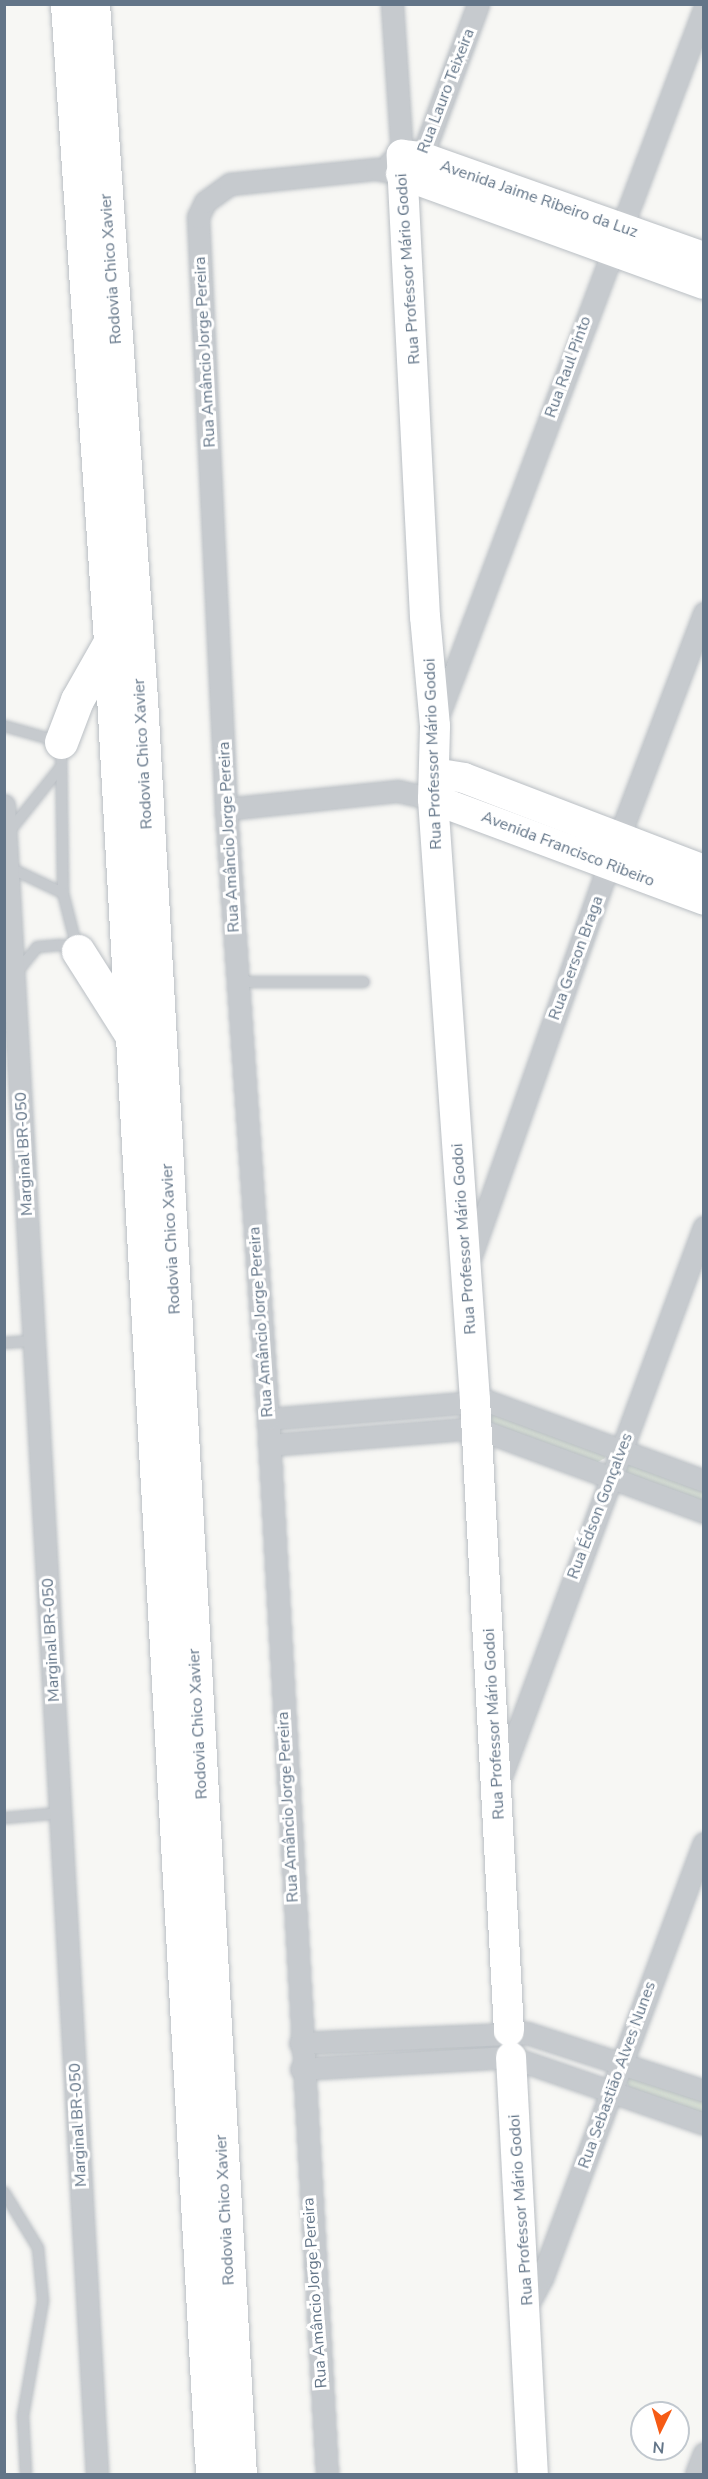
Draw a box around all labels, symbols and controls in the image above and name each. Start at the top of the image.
street label: Rua Lauro Teixeira [413,26,479,156]
street label: Avenida Jaime Ribeiro da Luz [438,156,640,242]
street label: Rua Professor Mário Godoi [392,173,424,365]
street label: Rodovia Chico Xavier [96,193,126,345]
street label: Rua Amâncio Jorge Pereira [190,256,220,448]
street label: Rua Raul Pinto [541,314,595,420]
street label: Rua Professor Mário Godoi [420,658,446,850]
street label: Rodovia Chico Xavier [129,678,157,830]
street label: Rua Amâncio Jorge Pereira [214,741,244,933]
street label: Avenida Francisco Ribeiro [479,807,657,891]
street label: Rua Gerson Braga [545,893,607,1023]
street label: Marginal BR-050 [11,1092,37,1216]
street label: Rua Professor Mário Godoi [448,1143,480,1335]
street label: Rodovia Chico Xavier [157,1163,185,1315]
street label: Rua Amâncio Jorge Pereira [245,1226,277,1418]
street label: Rua Édson Gonçalves [563,1430,637,1582]
street label: Marginal BR-050 [38,1578,64,1702]
street label: Rua Professor Mário Godoi [479,1628,509,1820]
street label: Rodovia Chico Xavier [184,1648,212,1800]
street label: Rua Amâncio Jorge Pereira [273,1711,303,1903]
street label: Rua Sebastião Alves Nunes [574,1979,660,2171]
street label: Marginal BR-050 [65,2063,91,2187]
street label: Rua Professor Mário Godoi [505,2114,537,2306]
street label: Rodovia Chico Xavier [211,2134,239,2286]
street label: Rua Amâncio Jorge Pereira [299,2197,331,2389]
north arrow [630,2401,690,2461]
text: N [652,2435,666,2458]

